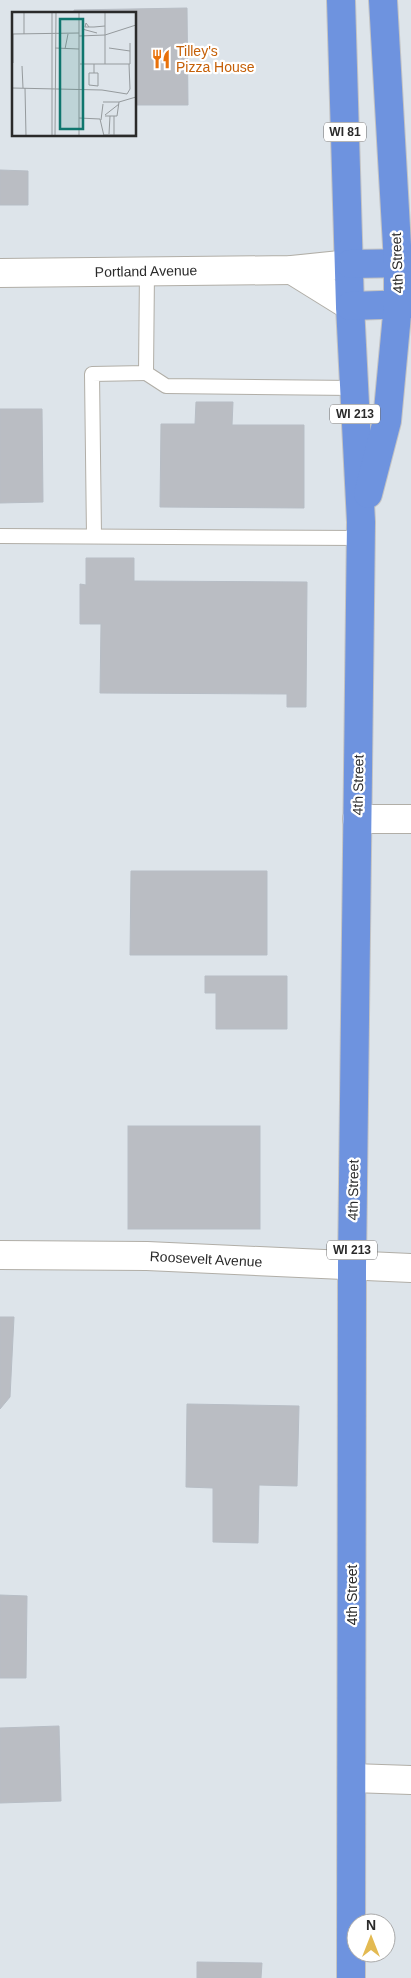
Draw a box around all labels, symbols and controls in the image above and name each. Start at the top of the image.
inset map [12,12,136,136]
place label: Tilley's Pizza House [176,43,255,75]
restaurant icon: Tilley's Pizza House [150,48,172,70]
road number: WI 81 [324,122,366,142]
street label: 4th Street [388,232,406,294]
street label: Portland Avenue [95,262,198,280]
road number: WI 213 [330,404,380,424]
street label: 4th Street [349,754,367,815]
street label: 4th Street [344,1159,362,1220]
road number: WI 213 [327,1240,377,1260]
street label: Roosevelt Avenue [149,1248,263,1270]
street label: 4th Street [344,1565,360,1625]
north arrow [346,1913,396,1963]
text: N [366,1917,376,1933]

